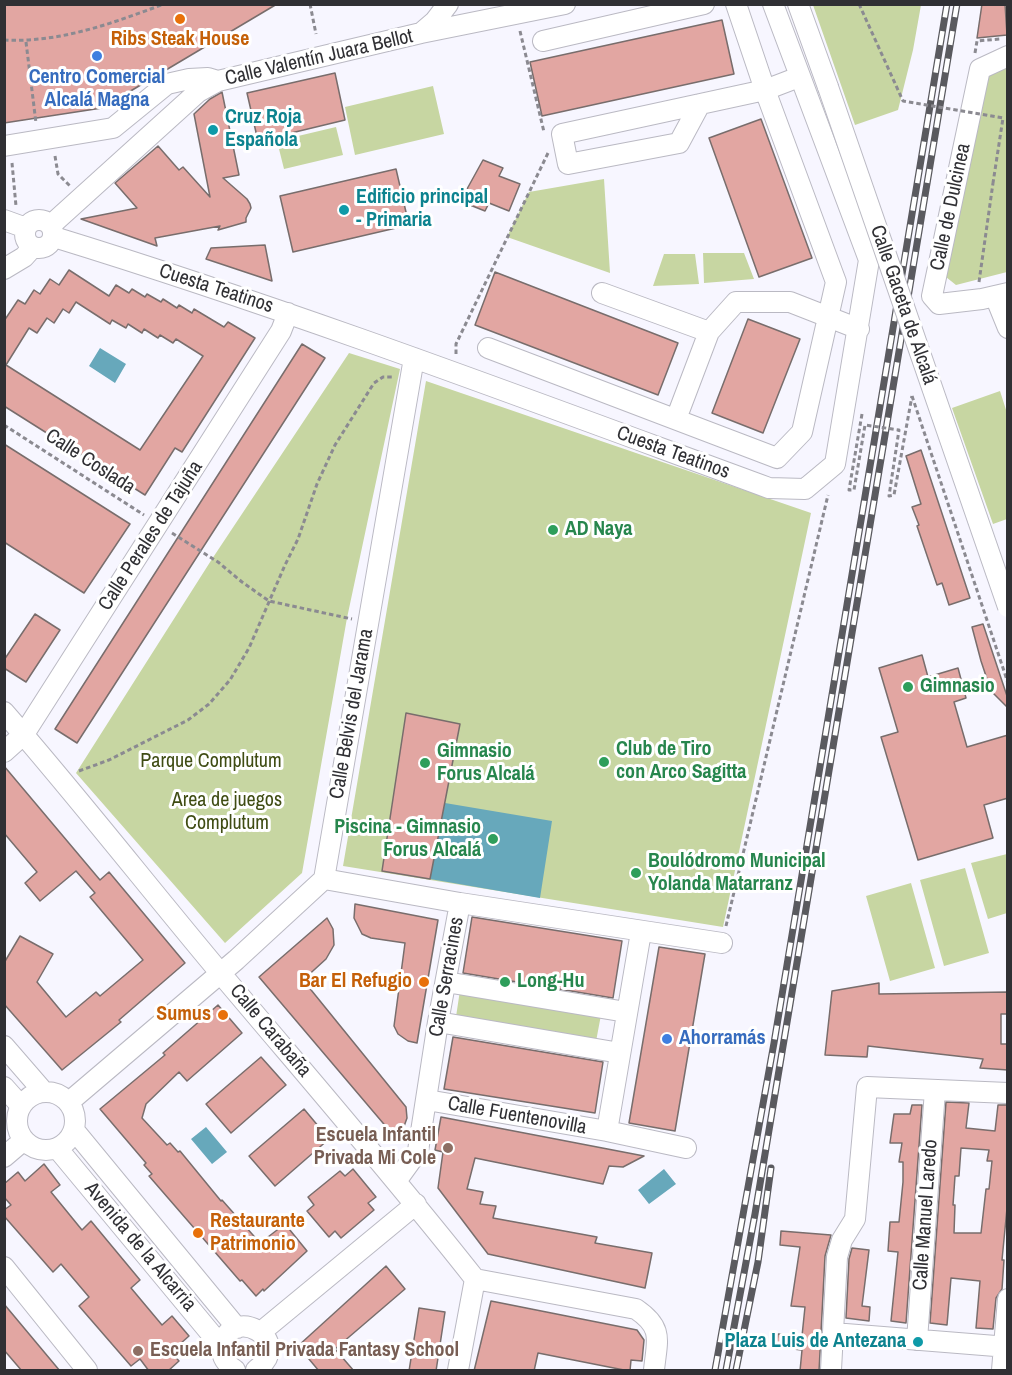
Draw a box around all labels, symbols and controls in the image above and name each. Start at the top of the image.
marker: Ribs Steak House [173,12,187,26]
street label: Calle Valentín Juara Bellot [223,25,415,91]
place label: Ribs Steak House [111,28,249,52]
marker: Centro Comercial Alcalá Magna [90,49,104,63]
place label: Centro Comercial Alcalá Magna [29,66,165,113]
place label: Cruz Roja Española [225,106,302,153]
marker: Cruz Roja Española [206,123,220,137]
street label: Calle de Dulcinea [926,141,976,273]
place label: Edificio principal - Primaria [356,186,488,233]
marker: Edificio principal - Primaria [337,203,351,217]
street label: Calle Gaceta de Alcalá [864,222,942,388]
street label: Cuesta Teatinos [156,259,276,319]
street label: Cuesta Teatinos [613,421,733,485]
street label: Calle Coslada [41,424,139,500]
street label: Calle Perales de Tajuña [94,457,208,615]
place label: AD Naya [565,518,632,542]
marker: AD Naya [546,523,560,537]
street label: Calle Belvis del Jarama [325,627,379,801]
place label: Gimnasio [920,675,995,699]
marker: Gimnasio [901,680,915,694]
place label: Club de Tiro con Arco Sagitta [616,738,746,785]
place label: Gimnasio Forus Alcalá [437,740,535,787]
park label: Parque Complutum [140,750,282,774]
marker: Club de Tiro con Arco Sagitta [597,755,611,769]
marker: Gimnasio Forus Alcalá [418,756,432,770]
park label: Area de juegos Complutum [172,789,282,836]
place label: Piscina - Gimnasio Forus Alcalá [334,816,481,863]
marker: Piscina - Gimnasio Forus Alcalá [486,832,500,846]
place label: Boulódromo Municipal Yolanda Matarranz [648,850,826,897]
marker: Boulódromo Municipal Yolanda Matarranz [629,866,643,880]
street label: Calle Serracines [425,915,469,1039]
place label: Bar El Refugio [299,970,412,994]
place label: Long-Hu [517,970,584,994]
marker: Bar El Refugio [417,975,431,989]
marker: Long-Hu [498,975,512,989]
street label: Calle Carabaña [224,980,316,1082]
place label: Sumus [156,1003,211,1027]
marker: Sumus [216,1008,230,1022]
place label: Ahorramás [679,1027,766,1051]
marker: Ahorramás [660,1032,674,1046]
street label: Calle Fuentenovilla [446,1092,588,1140]
place label: Escuela Infantil Privada Mi Cole [314,1124,436,1171]
street label: Calle Manuel Laredo [909,1139,943,1291]
marker: Escuela Infantil Privada Mi Cole [441,1141,455,1155]
street label: Avenida de la Alcarria [79,1178,201,1316]
place label: Restaurante Patrimonio [210,1210,305,1257]
marker: Restaurante Patrimonio [191,1226,205,1240]
place label: Plaza Luis de Antezana [725,1330,906,1354]
marker: Plaza Luis de Antezana [911,1335,925,1349]
place label: Escuela Infantil Privada Fantasy School [150,1339,459,1363]
marker: Escuela Infantil Privada Fantasy School [131,1344,145,1358]

